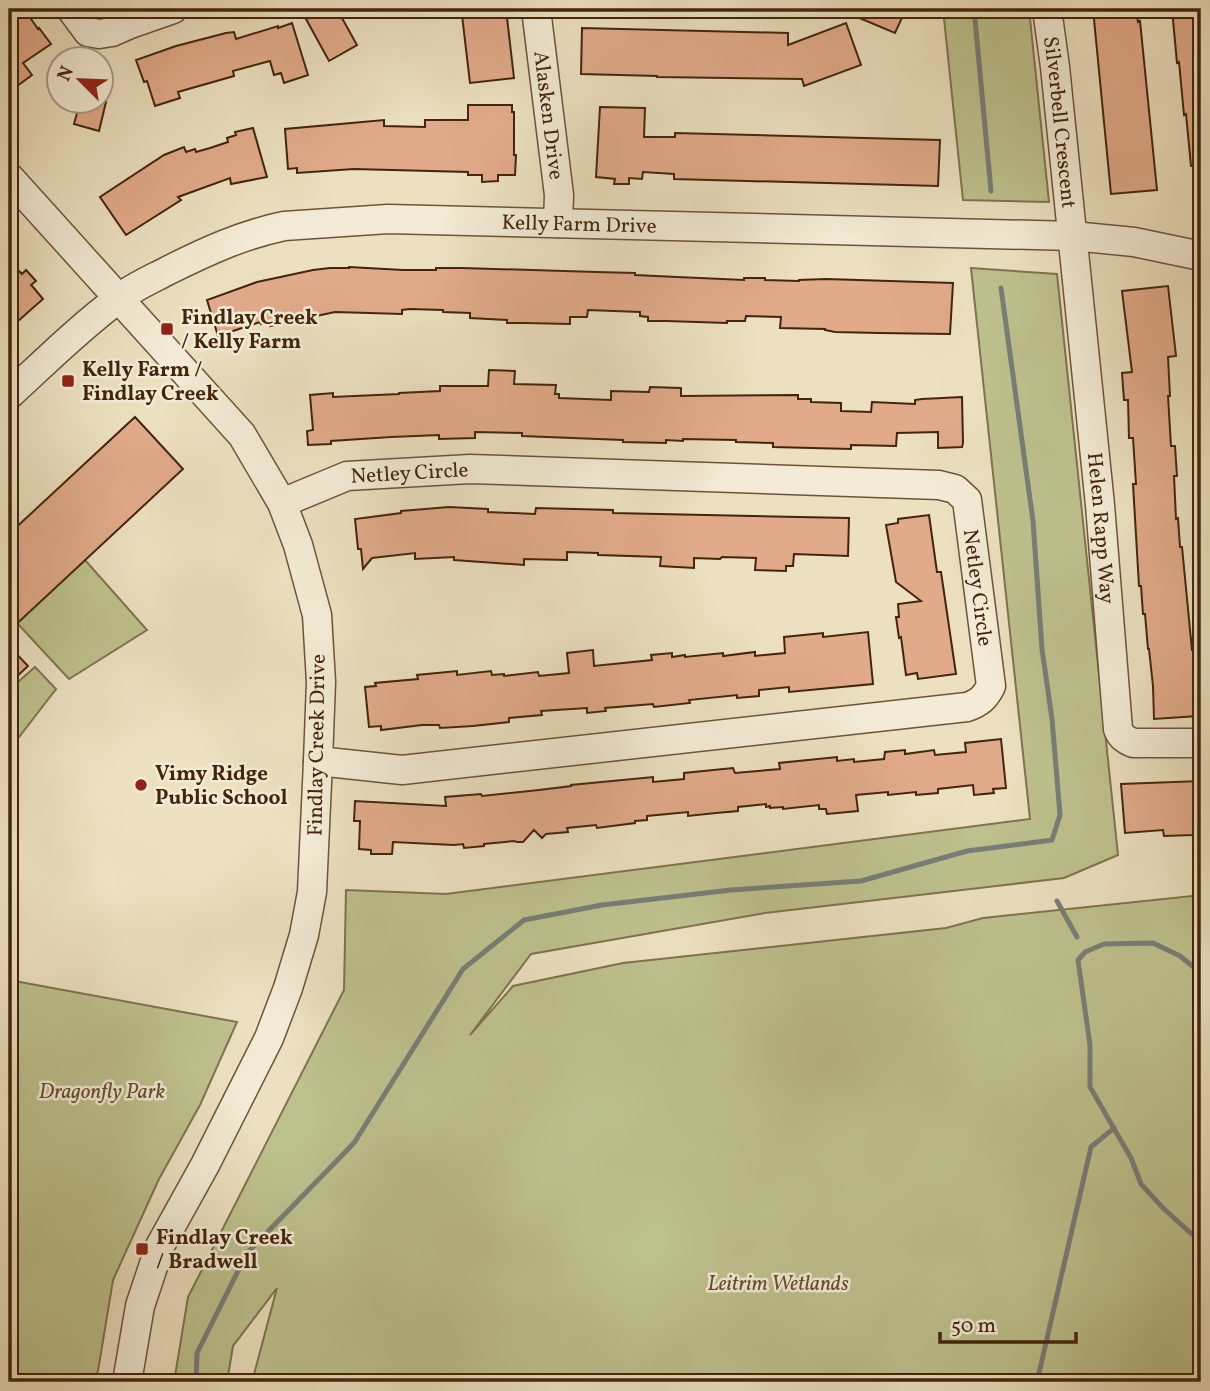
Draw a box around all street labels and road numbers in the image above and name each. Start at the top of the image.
street label: Silverbell Crescent [1035,35,1082,210]
street label: Alasken Drive [525,49,570,182]
street label: Kelly Farm Drive [501,209,657,242]
street label: Helen Rapp Way [1079,451,1121,606]
street label: Netley Circle [350,456,469,492]
street label: Netley Circle [955,528,999,648]
street label: Findlay Creek Drive [301,654,334,836]

